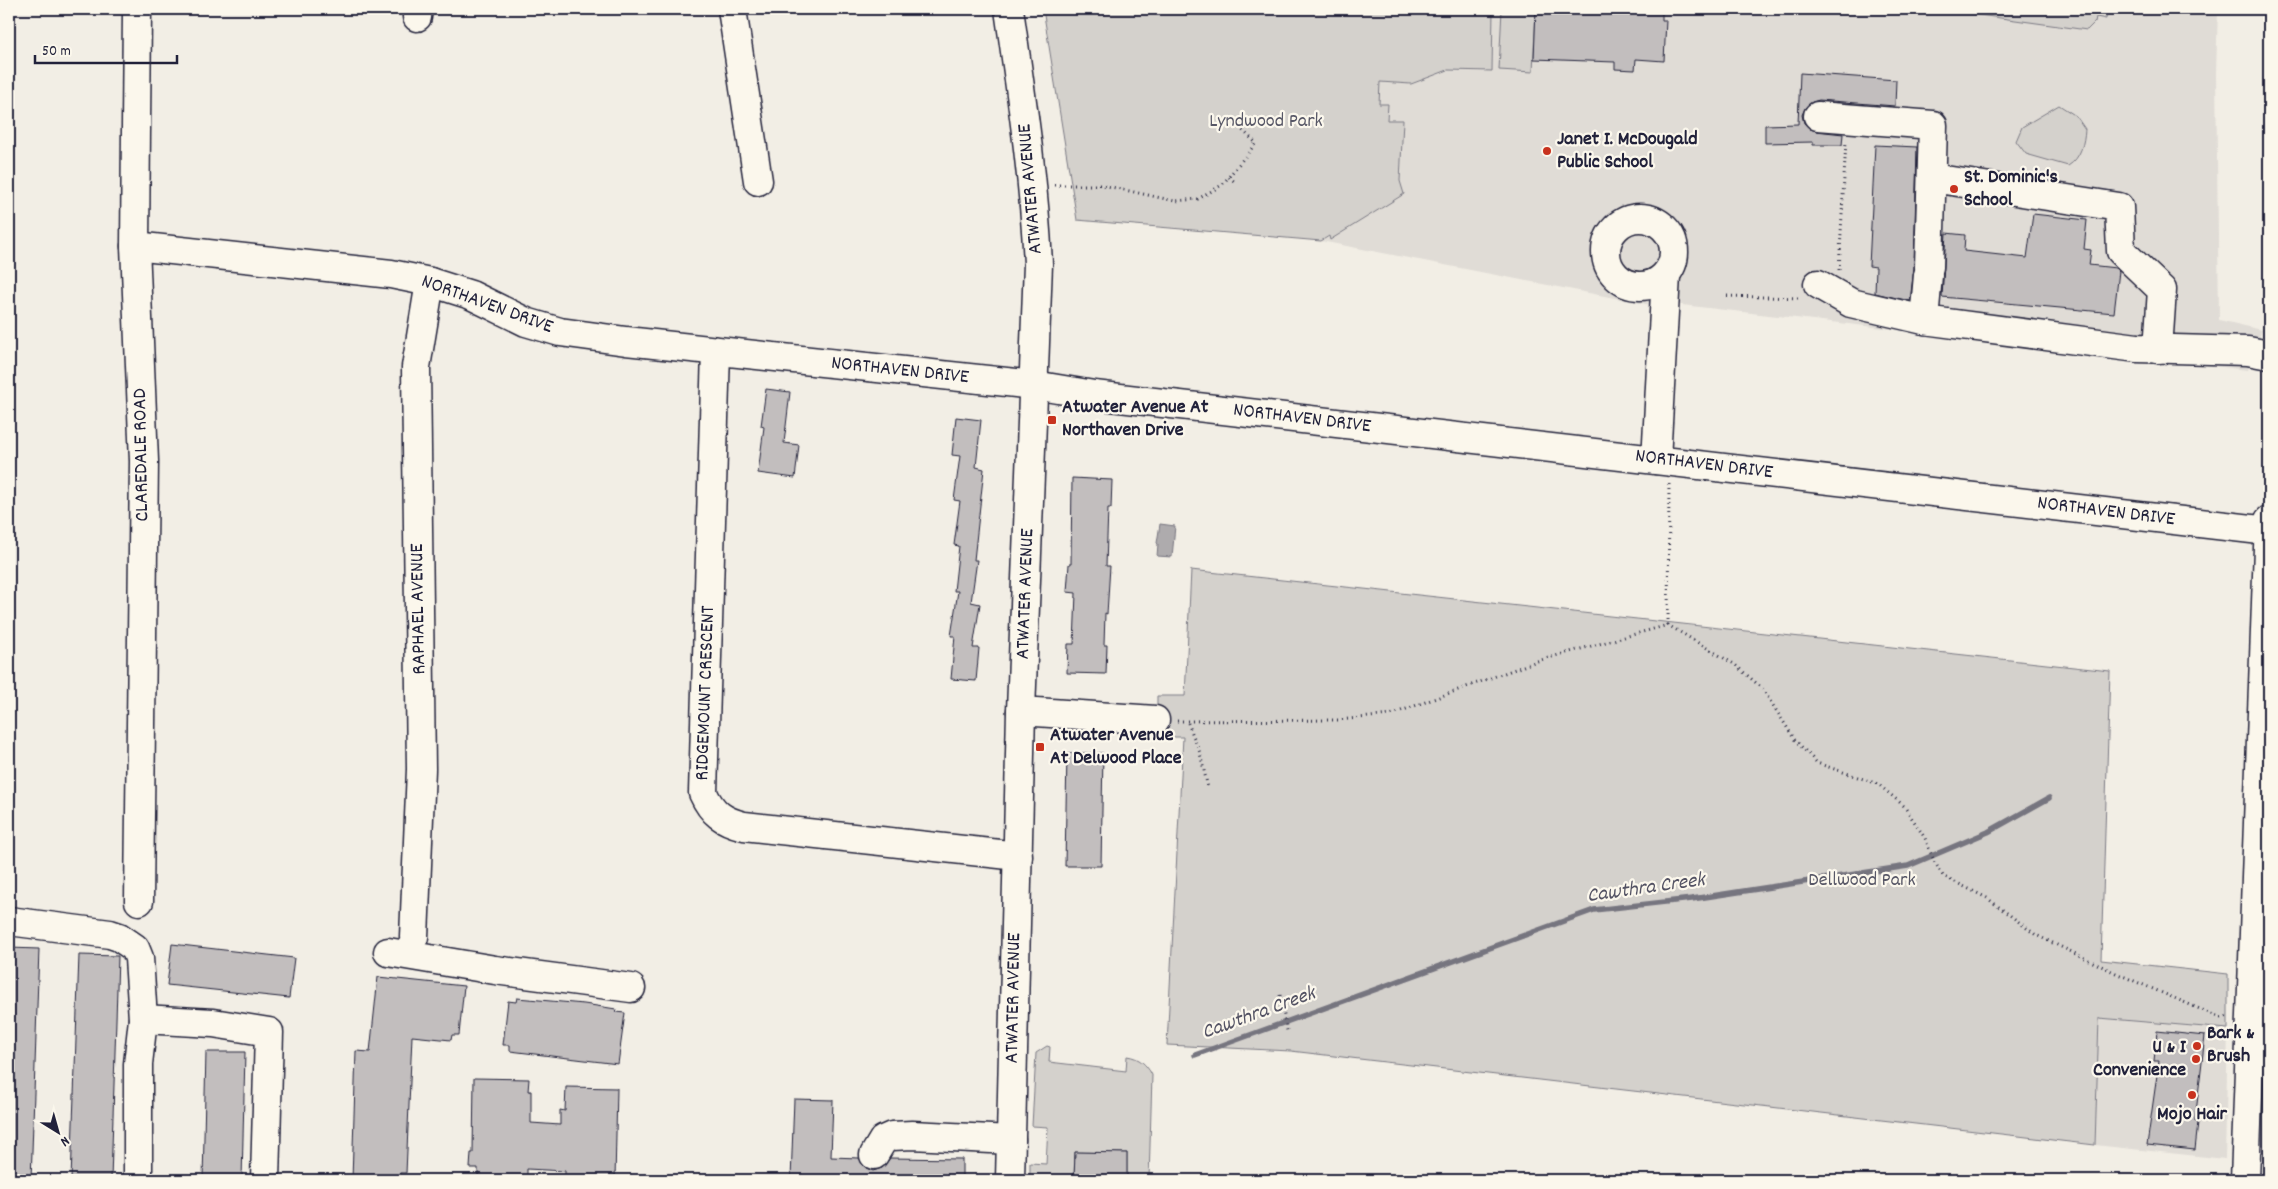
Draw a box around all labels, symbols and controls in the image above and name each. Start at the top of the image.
scale bar [35,32,178,64]
text: 50 m [42,41,71,63]
park label: Lyndwood Park [1209,108,1323,136]
street label: ATWATER AVENUE [1011,123,1051,255]
place label: Janet I. McDougald Public School [1557,126,1698,177]
marker: Janet I. McDougald Public School [1541,145,1553,157]
place label: St. Dominic's School [1964,164,2058,215]
marker: St. Dominic's School [1948,183,1960,195]
street label: NORTHAVEN DRIVE [417,268,557,342]
street label: NORTHAVEN DRIVE [830,350,970,392]
street label: CLAREDALE ROAD [127,388,157,522]
place label: Atwater Avenue At Northaven Drive [1062,394,1209,445]
street label: NORTHAVEN DRIVE [1232,397,1372,441]
marker: Atwater Avenue At Northaven Drive [1046,414,1058,426]
street label: NORTHAVEN DRIVE [1634,443,1774,487]
street label: NORTHAVEN DRIVE [2036,490,2176,534]
street label: ATWATER AVENUE [1010,528,1042,660]
street label: RAPHAEL AVENUE [404,543,434,675]
street label: RIDGEMOUNT CRESCENT [689,605,723,781]
place label: Atwater Avenue At Delwood Place [1050,722,1182,773]
marker: Atwater Avenue At Delwood Place [1034,741,1046,753]
water label: Cawthra Creek [1585,866,1709,912]
park label: Dellwood Park [1808,867,1916,895]
street label: ATWATER AVENUE [999,932,1029,1064]
water label: Cawthra Creek [1198,979,1322,1048]
place label: Bark & Brush [2207,1020,2255,1071]
place label: U & I Convenience [2093,1034,2187,1085]
marker: Bark & Brush [2191,1040,2203,1052]
marker: U & I Convenience [2190,1053,2202,1065]
marker: Mojo Hair [2186,1089,2198,1101]
place label: Mojo Hair [2157,1101,2228,1129]
north arrow [32,1106,82,1156]
text: N [56,1131,73,1151]

